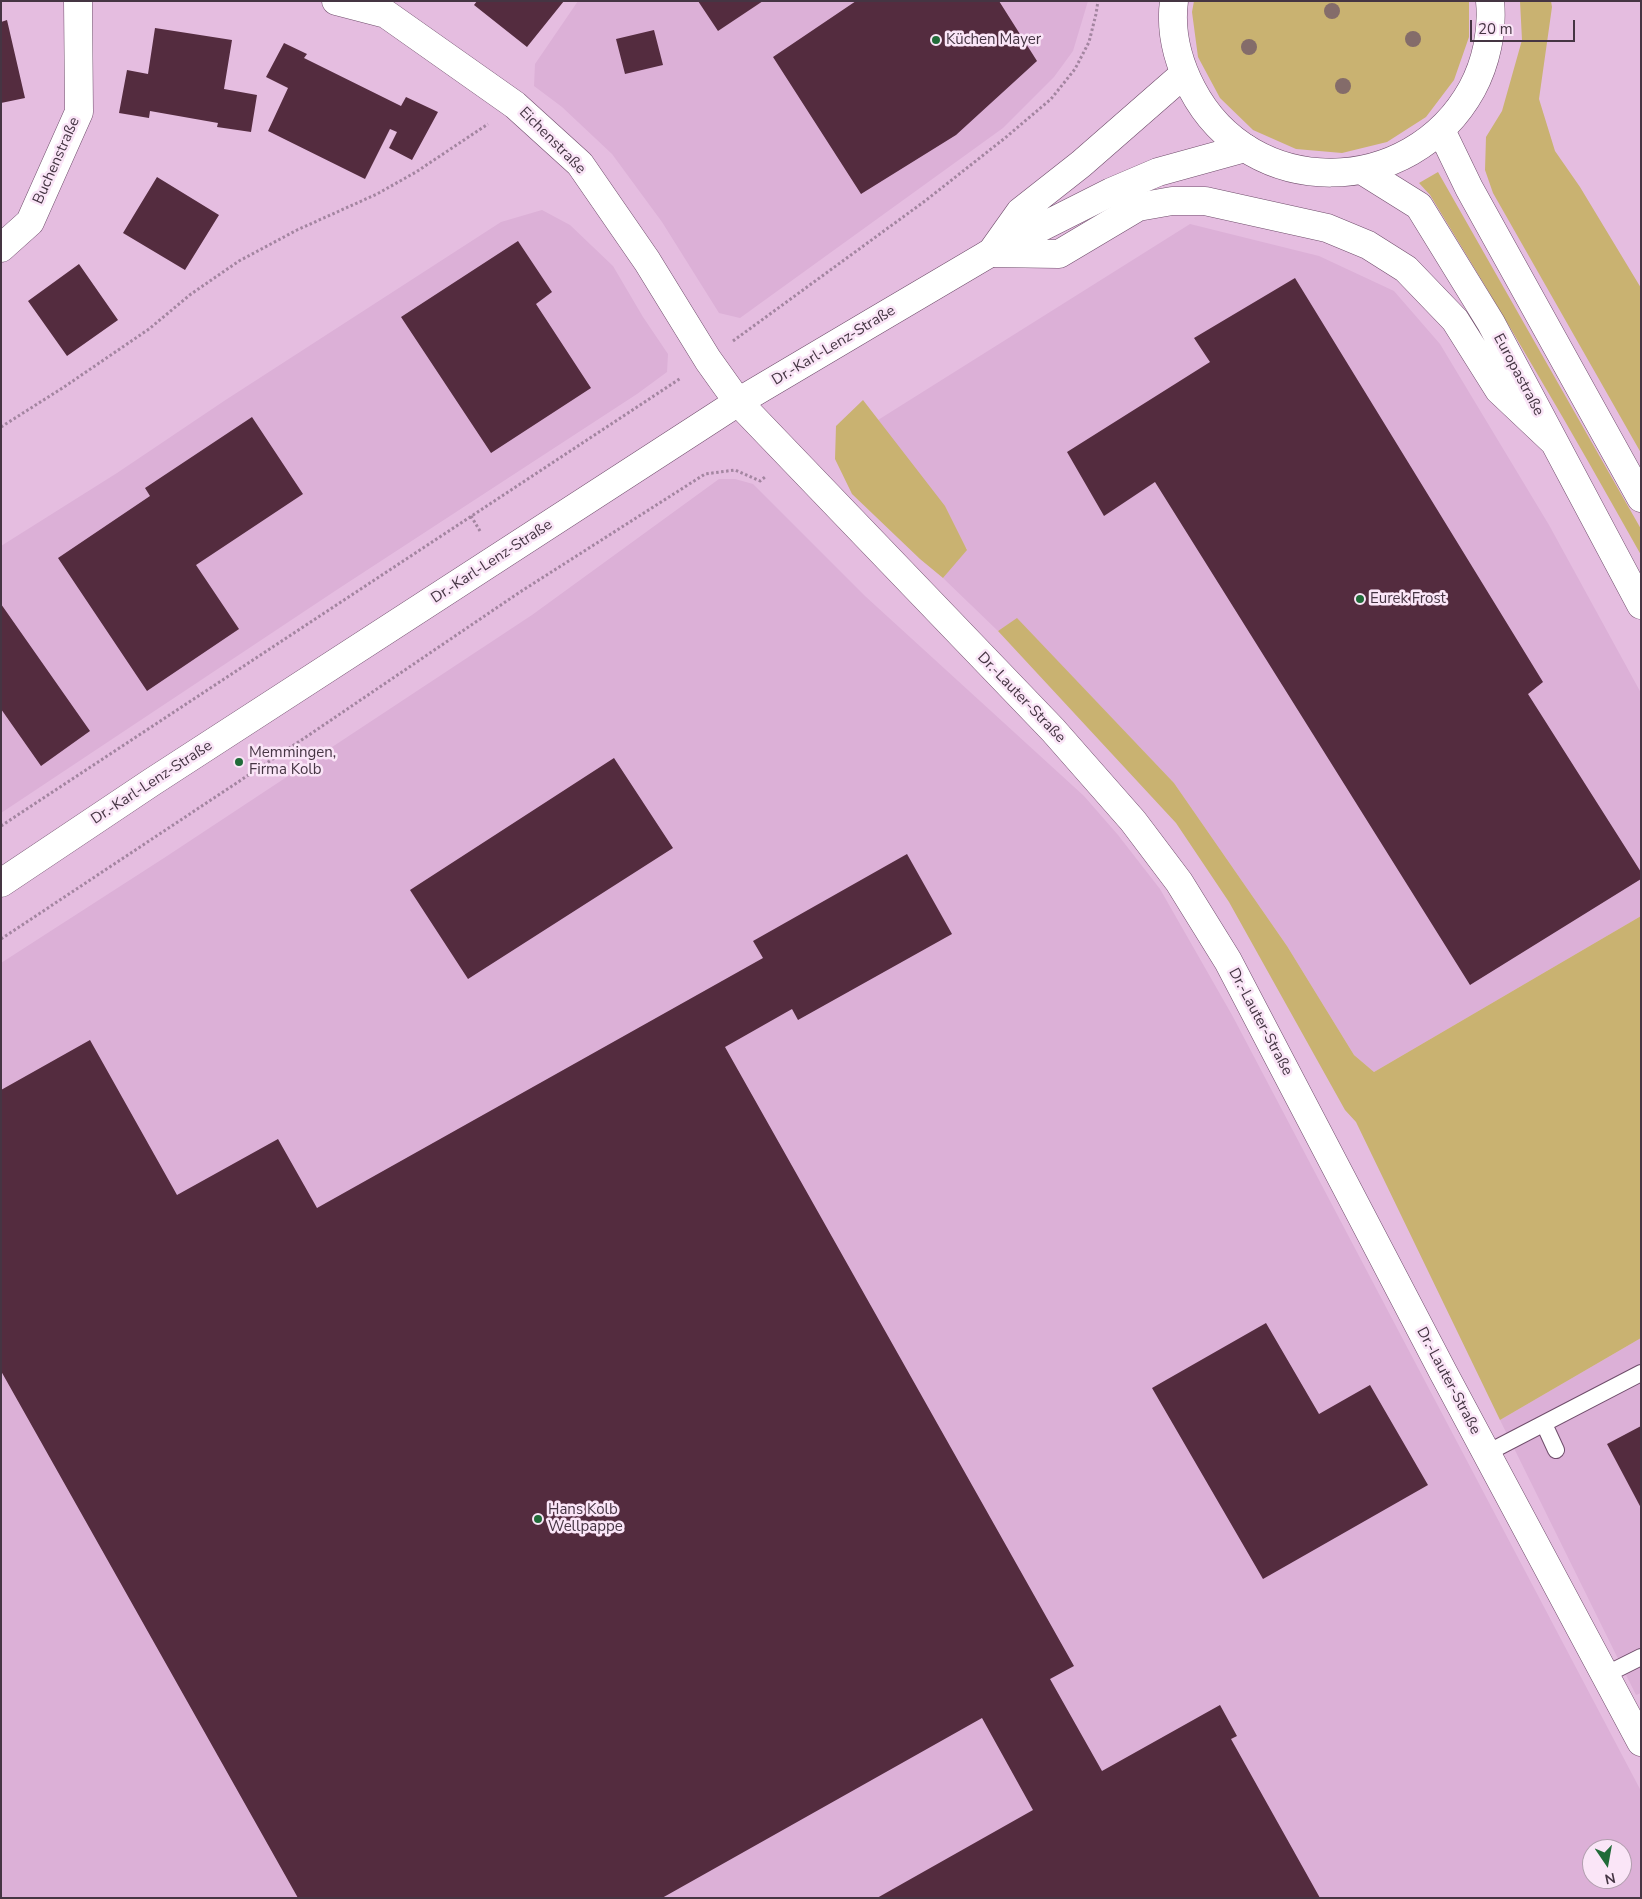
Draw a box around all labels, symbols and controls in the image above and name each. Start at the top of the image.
scale bar [1472,10,1577,42]
text: 20 m [1478,19,1513,39]
place label: Küchen Mayer [946,31,1041,49]
marker: Küchen Mayer [930,34,942,46]
street label: Eichenstraße [515,104,589,178]
street label: Buchenstraße [30,115,84,207]
street label: Dr.-Karl-Lenz-Straße [769,302,899,390]
street label: Europastraße [1489,331,1547,419]
street label: Dr.-Karl-Lenz-Straße [428,516,556,608]
place label: Eurek Frost [1370,590,1446,608]
marker: Eurek Frost [1354,593,1366,605]
street label: Dr.-Lauter-Straße [973,649,1069,747]
street label: Dr.-Karl-Lenz-Straße [88,737,216,829]
place label: Memmingen, Firma Kolb [249,744,336,779]
marker: Memmingen, Firma Kolb [233,756,245,768]
street label: Dr.-Lauter-Straße [1224,965,1296,1079]
street label: Dr.-Lauter-Straße [1412,1324,1484,1438]
place label: Hans Kolb Wellpappe [548,1501,623,1536]
marker: Hans Kolb Wellpappe [532,1513,544,1525]
north arrow [1582,1839,1632,1889]
text: N [1603,1868,1617,1889]

